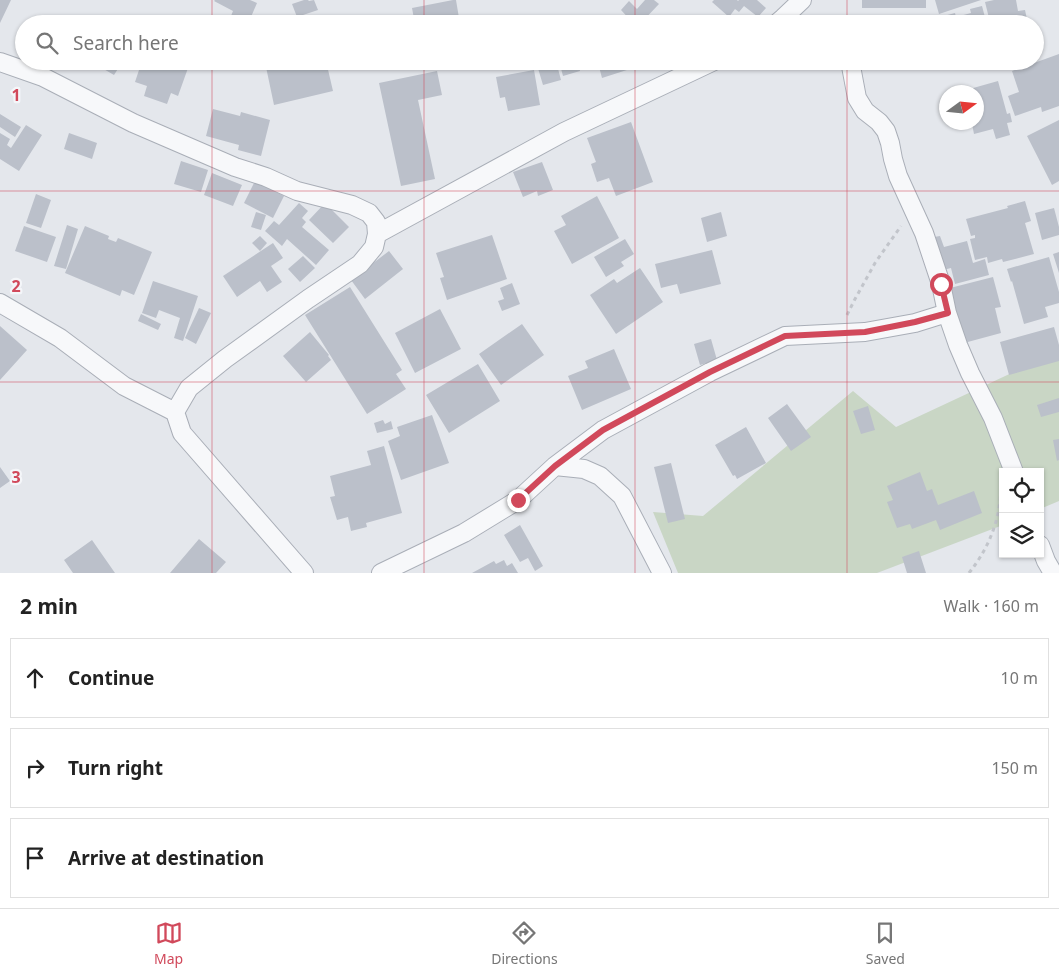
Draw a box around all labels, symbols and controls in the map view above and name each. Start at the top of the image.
search box [15,15,1044,70]
icon: search [33,29,61,57]
text: Search here [73,30,179,56]
text: 1 [11,84,21,106]
north arrow [939,85,984,130]
route start [930,273,953,296]
text: 2 [11,275,21,297]
text: 3 [11,466,21,488]
map controls [999,468,1044,558]
button: locate [999,468,1044,513]
route end [507,489,530,512]
button: layers [999,513,1044,558]
text: 2 min [20,592,78,620]
text: Walk · 160 m [944,595,1039,617]
icon: ahead [21,664,49,692]
text: Continue [68,665,154,691]
text: 10 m [1001,667,1038,689]
icon: right [21,754,49,782]
text: Turn right [68,755,163,781]
text: 150 m [991,757,1038,779]
icon: arrive [21,844,49,872]
text: Arrive at destination [68,845,264,871]
tab: Map [154,919,183,968]
tab: Directions [491,919,558,968]
tab: Saved [866,919,905,968]

